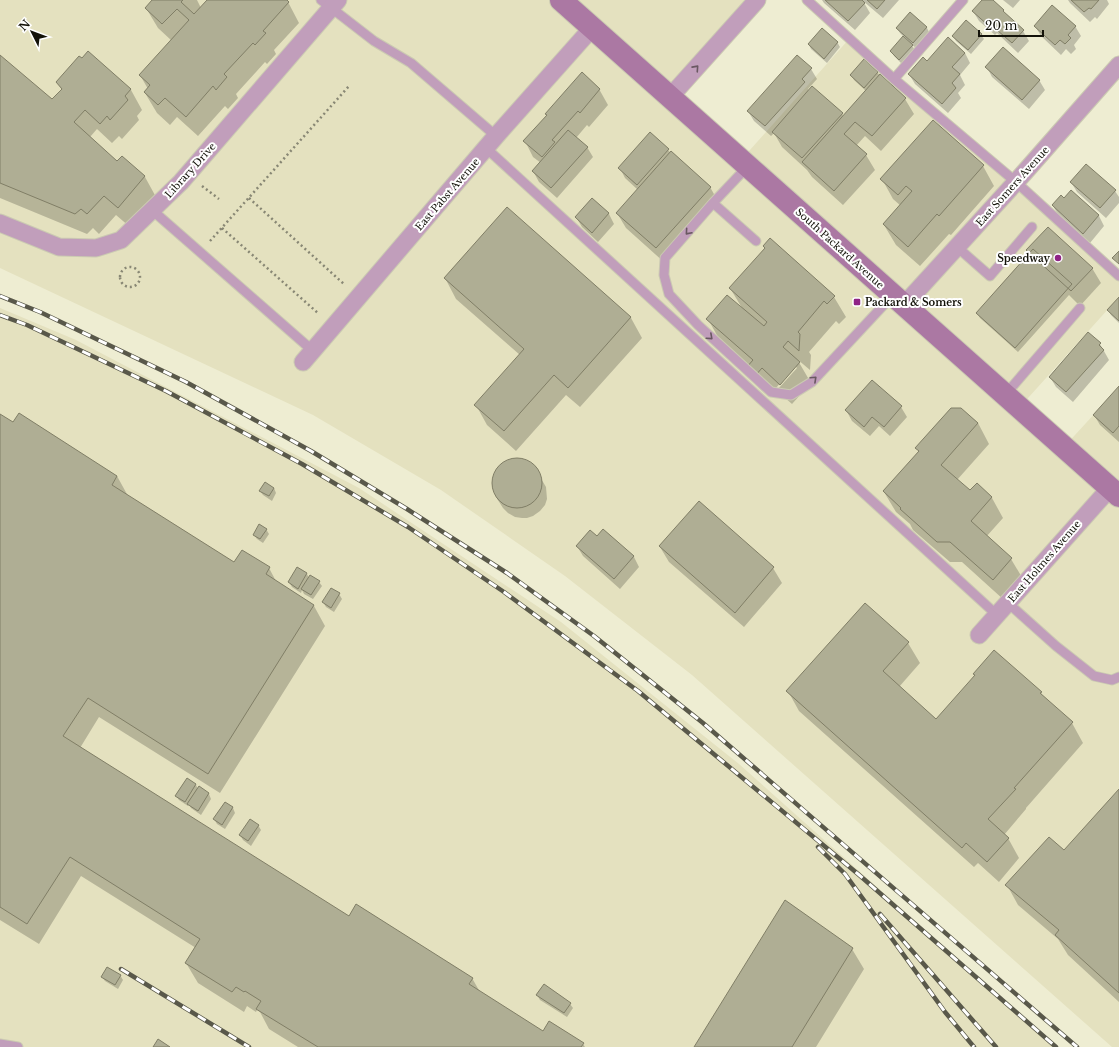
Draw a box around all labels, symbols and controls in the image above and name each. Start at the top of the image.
north arrow [12,12,52,52]
scale bar [979,12,1043,38]
text: N [16,16,34,34]
text: 20 m [985,18,1017,33]
one-way arrow [691,65,698,73]
street label: Library Drive [162,140,219,201]
street label: East Somers Avenue [973,143,1052,229]
street label: East Pabst Avenue [412,155,483,233]
street label: South Packard Avenue [793,205,887,292]
one-way arrow [685,228,692,235]
place label: Speedway [997,252,1051,265]
marker: Speedway [1053,253,1063,263]
place label: Packard & Somers [865,296,962,309]
marker: Packard & Somers [852,297,862,307]
one-way arrow [706,332,713,339]
one-way arrow [809,377,817,384]
street label: East Holmes Avenue [1005,517,1084,605]

